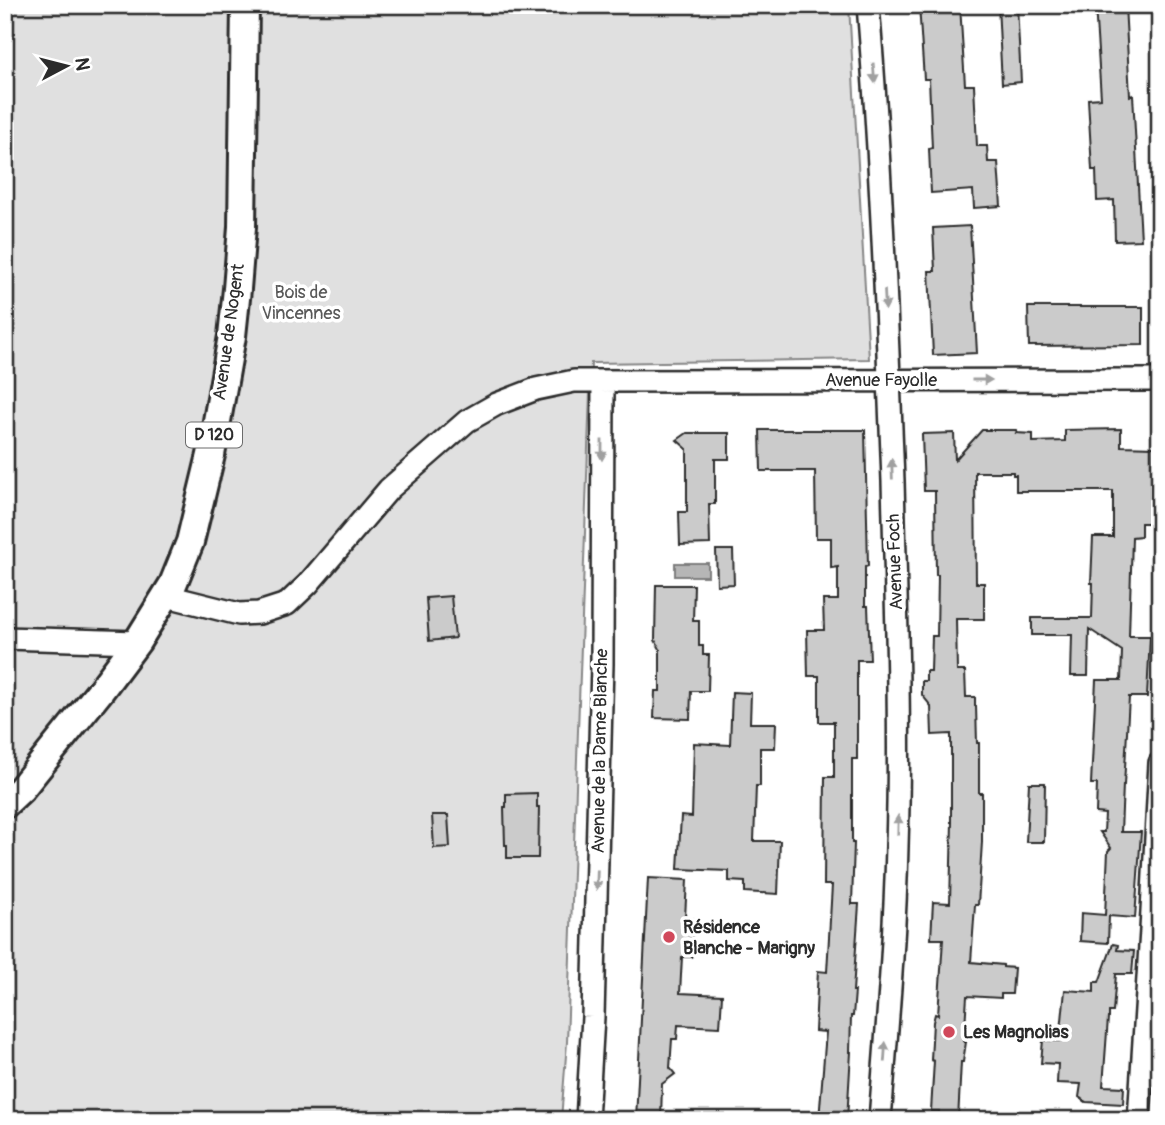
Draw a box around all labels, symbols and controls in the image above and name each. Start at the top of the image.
north arrow [32,32,102,102]
text: N [69,56,95,72]
one-way arrow [869,62,880,84]
street label: Avenue de Nogent [208,261,250,402]
park label: Bois de Vincennes [262,281,340,325]
one-way arrow [880,290,891,312]
street label: Avenue Fayolle [825,369,937,392]
one-way arrow [971,374,993,386]
road number: D 120 [186,422,242,448]
one-way arrow [596,439,608,461]
one-way arrow [887,458,898,480]
street label: Avenue Foch [882,513,908,611]
street label: Avenue de la Dame Blanche [587,648,613,854]
one-way arrow [892,813,903,835]
one-way arrow [591,869,602,891]
place label: Résidence Blanche - Marigny [683,916,815,960]
marker: Résidence Blanche - Marigny [661,929,677,945]
place label: Les Magnolias [963,1021,1069,1044]
marker: Les Magnolias [941,1024,957,1040]
one-way arrow [880,1040,891,1062]

